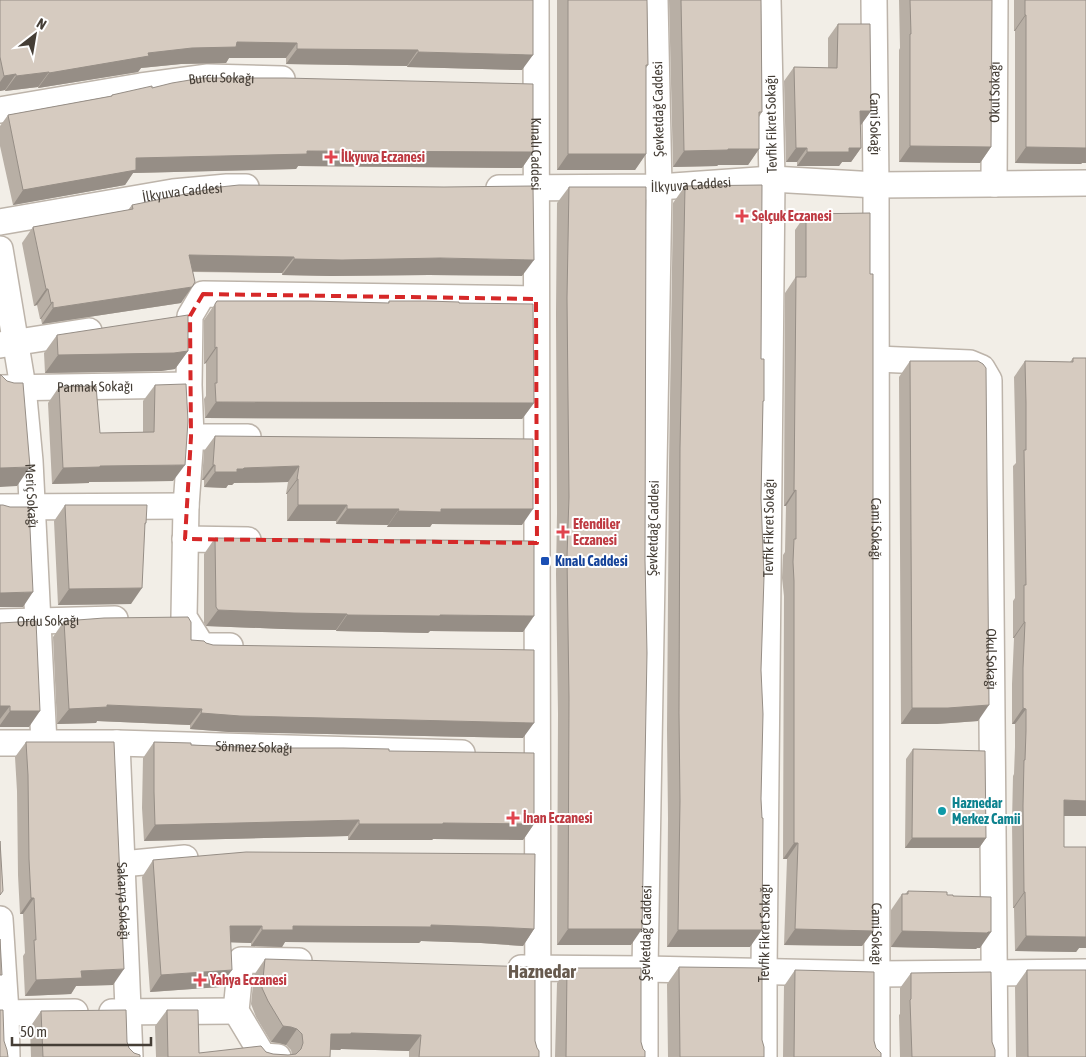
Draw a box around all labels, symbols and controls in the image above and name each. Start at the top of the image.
north arrow [10,10,60,60]
text: N [34,15,49,33]
street label: Şevketdağ Caddesi [649,61,667,157]
street label: Okul Sokağı [986,61,1003,123]
street label: Burcu Sokağı [188,69,254,88]
street label: Tevfik Fikret Sokağı [762,75,780,173]
street label: Cami Sokağı [867,93,884,155]
street label: Kınalı Caddesi [528,118,544,190]
place label: İlkyuva Eczanesi [341,148,425,165]
marker: İlkyuva Eczanesi [325,151,337,163]
street label: İlkyuva Caddesi [651,174,732,195]
street label: İlkyuva Caddesi [141,179,223,205]
place label: Selçuk Eczanesi [752,208,832,224]
marker: Selçuk Eczanesi [736,210,748,222]
street label: Parmak Sokağı [57,378,133,395]
street label: Meriç Sokağı [22,463,41,528]
street label: Tevfik Fikret Sokağı [760,479,777,577]
street label: Şevketdağ Caddesi [644,480,662,576]
street label: Cami Sokağı [868,498,884,560]
place label: Efendiler Eczanesi [573,516,621,548]
marker: Efendiler Eczanesi [557,526,569,538]
place label: Kınalı Caddesi [555,553,628,569]
marker: Kınalı Caddesi [539,555,551,567]
street label: Ordu Sokağı [17,612,79,630]
street label: Okul Sokağı [983,628,1000,690]
street label: Sönmez Sokağı [215,738,293,756]
place label: Haznedar Merkez Camii [952,795,1020,827]
marker: Haznedar Merkez Camii [936,805,948,817]
place label: İnan Eczanesi [523,809,593,826]
marker: İnan Eczanesi [507,812,519,824]
street label: Sakarya Sokağı [114,862,133,940]
street label: Tevfik Fikret Sokağı [756,884,773,982]
street label: Şevketdağ Caddesi [637,885,655,981]
street label: Cami Sokağı [869,903,885,965]
district label: Haznedar [508,960,576,982]
place label: Yahya Eczanesi [209,972,287,988]
marker: Yahya Eczanesi [194,974,206,986]
scale bar [12,1014,151,1046]
text: 50 m [20,1023,47,1040]

